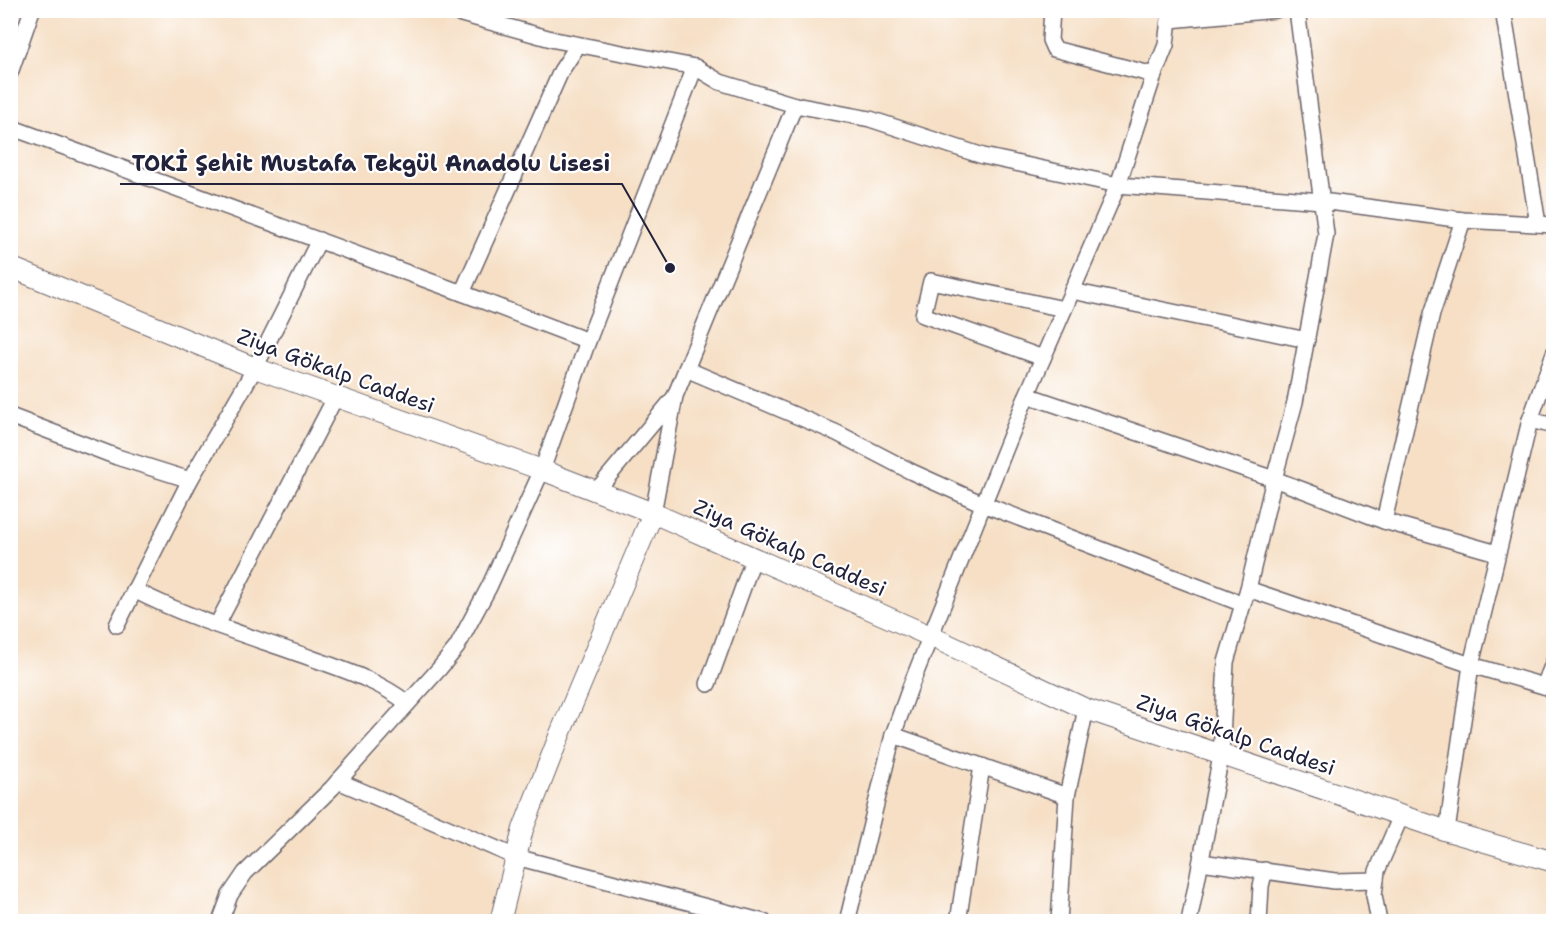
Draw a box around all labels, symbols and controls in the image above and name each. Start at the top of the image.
callout: TOKİ Şehit Mustafa Tekgül Anadolu Lisesi [120,144,622,184]
text: TOKİ Şehit Mustafa Tekgül Anadolu Lisesi [132,148,610,178]
street label: Ziya Gökalp Caddesi [233,322,439,420]
street label: Ziya Gökalp Caddesi [689,493,891,603]
street label: Ziya Gökalp Caddesi [1133,688,1339,782]

